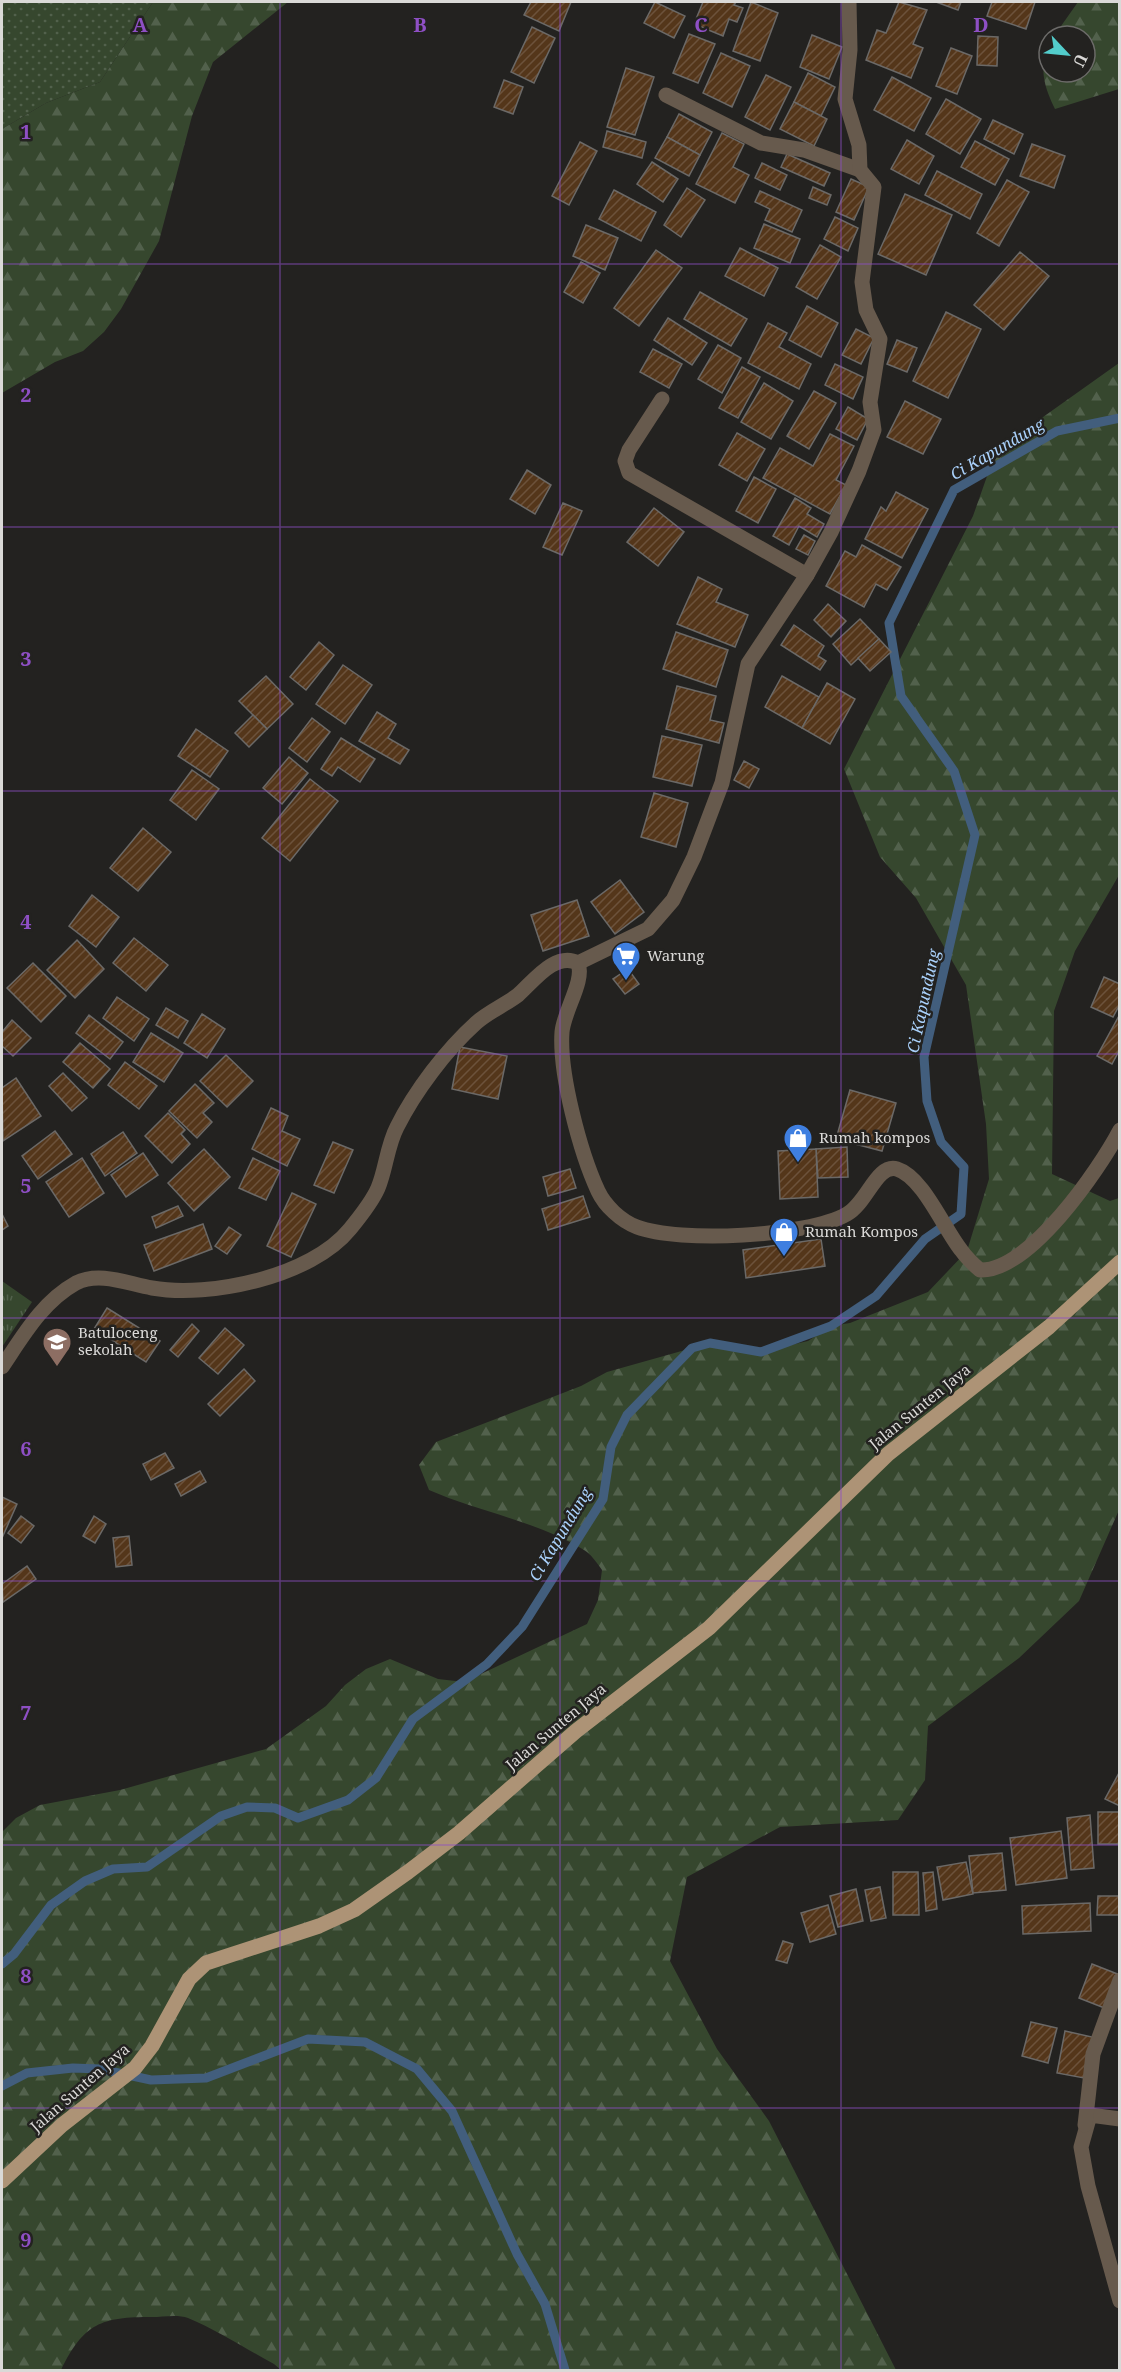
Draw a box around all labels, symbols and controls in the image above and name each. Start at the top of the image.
text: A [132,11,148,38]
text: B [413,11,427,38]
text: C [694,11,708,38]
text: D [973,11,989,38]
north arrow [1037,24,1097,84]
text: U [1068,50,1093,71]
text: 1 [20,118,32,145]
text: 2 [20,381,32,408]
water label: Ci Kapundung [946,413,1049,485]
text: 3 [20,645,32,672]
text: 4 [20,908,32,935]
supermarket icon: Warung [610,940,642,982]
place label: Warung [647,945,704,965]
water label: Ci Kapundung [901,946,945,1055]
shop icon: Rumah kompos [782,1122,814,1164]
place label: Rumah kompos [819,1127,931,1147]
text: 5 [20,1172,32,1199]
shop icon: Rumah Kompos [768,1216,800,1258]
place label: Rumah Kompos [805,1221,918,1241]
place label: Batuloceng sekolah [78,1322,158,1359]
school or university icon: Batuloceng sekolah [41,1326,73,1368]
street label: Jalan Sunten Jaya [864,1359,974,1454]
text: 6 [20,1435,32,1462]
water label: Ci Kapundung [523,1482,597,1585]
street label: Jalan Sunten Jaya [500,1678,610,1775]
text: 7 [20,1699,32,1726]
text: 8 [20,1962,32,1989]
street label: Jalan Sunten Jaya [25,2039,133,2136]
text: 9 [20,2226,32,2253]

